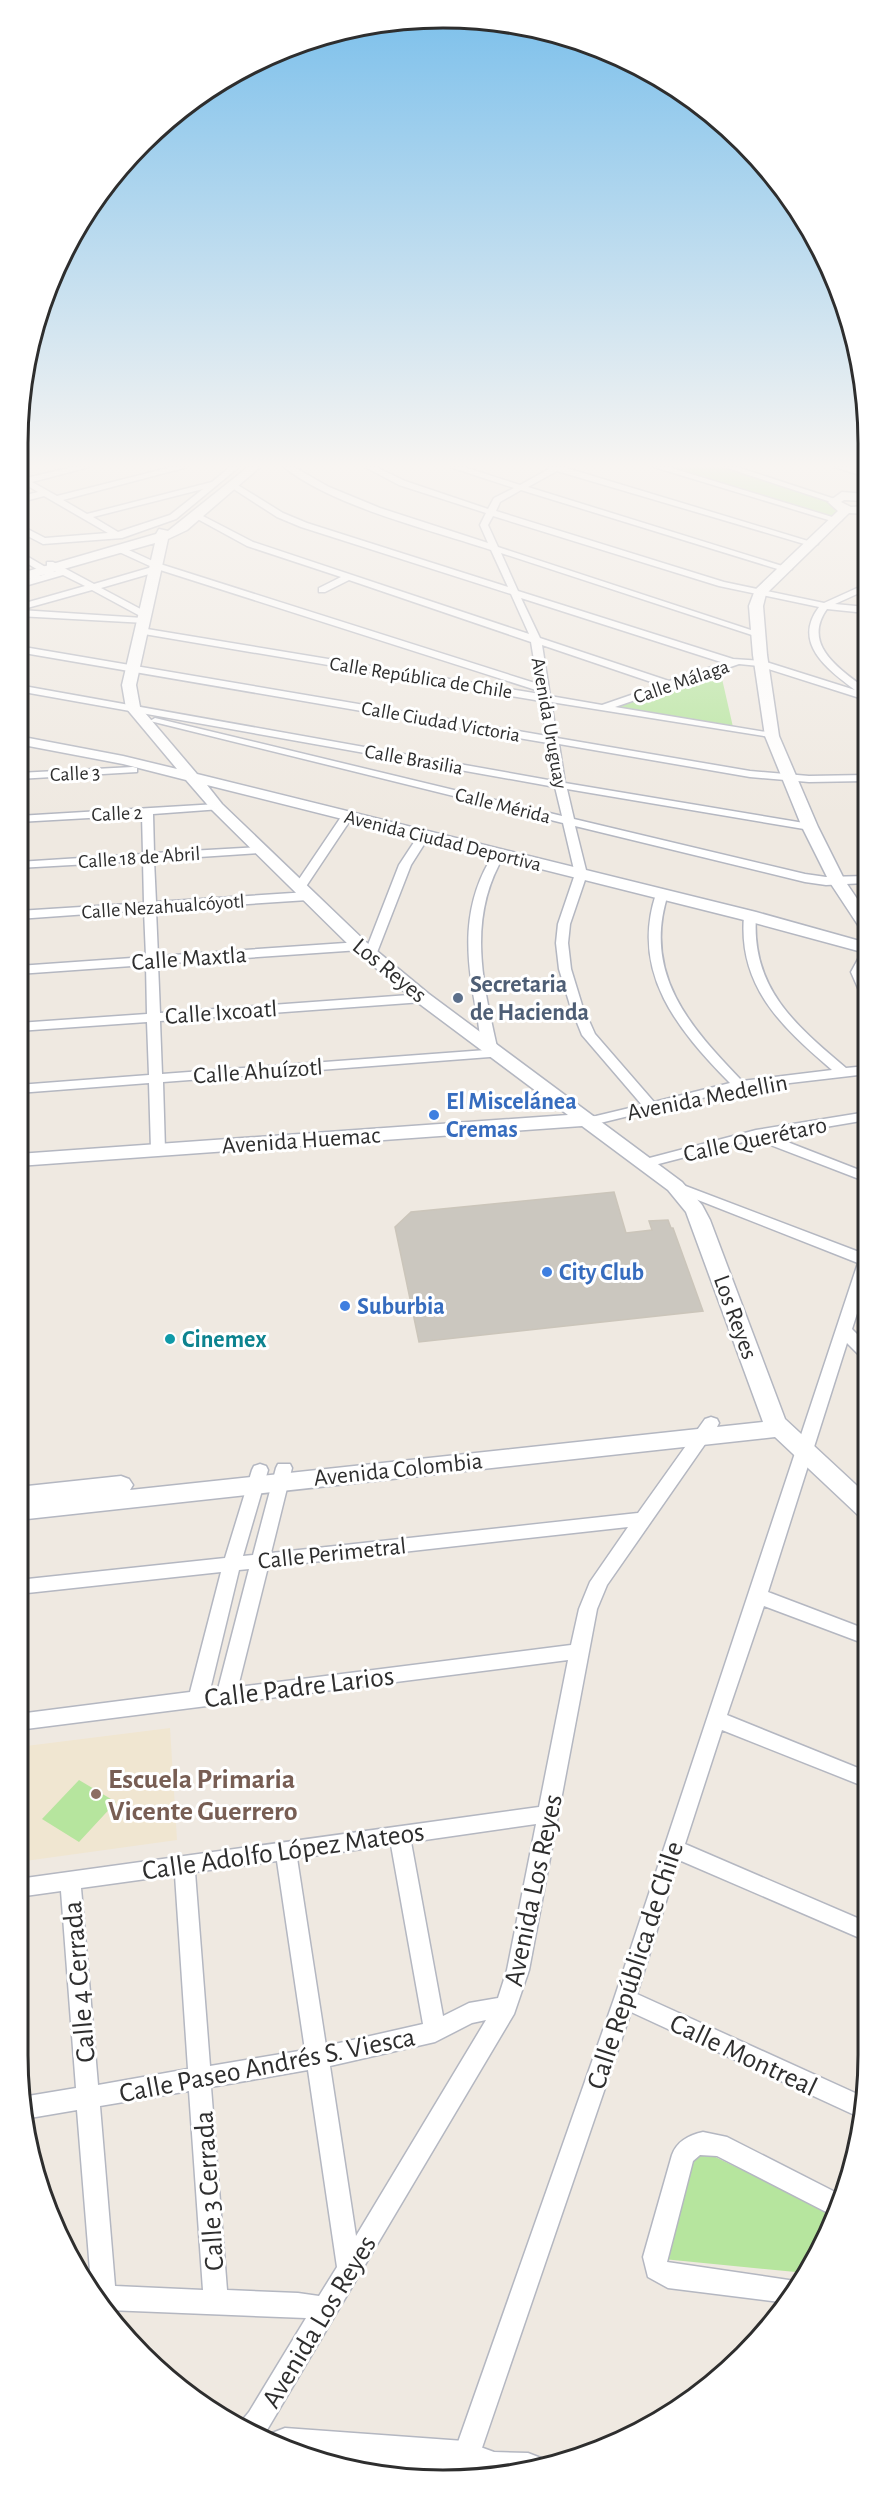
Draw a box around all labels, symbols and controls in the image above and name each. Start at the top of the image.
street label: Calle República de Chile [328,654,514,702]
street label: Avenida Uruguay [528,656,570,791]
street label: Calle Málaga [631,656,732,708]
street label: Calle Ciudad Victoria [360,698,522,746]
street label: Calle Brasilia [363,742,464,778]
street label: Calle 3 [49,763,101,785]
street label: Calle Mérida [453,784,553,827]
street label: Calle 2 [91,803,143,825]
street label: Avenida Ciudad Deportiva [342,807,543,875]
street label: Calle 18 de Abril [77,844,201,872]
street label: Calle Nezahualcóyotl [81,891,245,923]
street label: Los Reyes [348,934,431,1008]
street label: Calle Maxtla [131,943,247,975]
place label: Secretaria de Hacienda [470,973,589,1025]
marker: Secretaria de Hacienda [451,991,465,1005]
street label: Calle Ixcoatl [164,997,278,1029]
street label: Calle Ahuízotl [193,1056,324,1088]
street label: Avenida Medellin [625,1071,790,1125]
place label: El Miscelánea Cremas [446,1090,577,1142]
marker: El Miscelánea Cremas [427,1108,441,1122]
street label: Calle Querétaro [681,1113,829,1167]
street label: Avenida Huemac [221,1123,381,1159]
place label: City Club [559,1261,644,1285]
marker: City Club [540,1265,554,1279]
street label: Los Reyes [709,1272,761,1363]
place label: Suburbia [357,1295,445,1319]
marker: Suburbia [338,1299,352,1313]
place label: Cinemex [182,1328,266,1352]
marker: Cinemex [163,1332,177,1346]
street label: Avenida Colombia [312,1449,484,1491]
street label: Calle Perimetral [257,1534,407,1574]
street label: Calle Padre Larios [203,1662,396,1714]
place label: Escuela Primaria Vicente Guerrero [108,1766,298,1826]
marker: Escuela Primaria Vicente Guerrero [89,1787,103,1801]
street label: Avenida Los Reyes [500,1792,568,1989]
street label: Calle Adolfo López Mateos [140,1818,426,1886]
street label: Calle República de Chile [583,1838,689,2093]
street label: Calle 4 Cerrada [59,1900,101,2064]
street label: Calle Montreal [665,2010,821,2102]
street label: Calle Paseo Andrés S. Viesca [117,2024,418,2108]
street label: Calle 3 Cerrada [190,2110,230,2272]
street label: Avenida Los Reyes [257,2231,382,2413]

